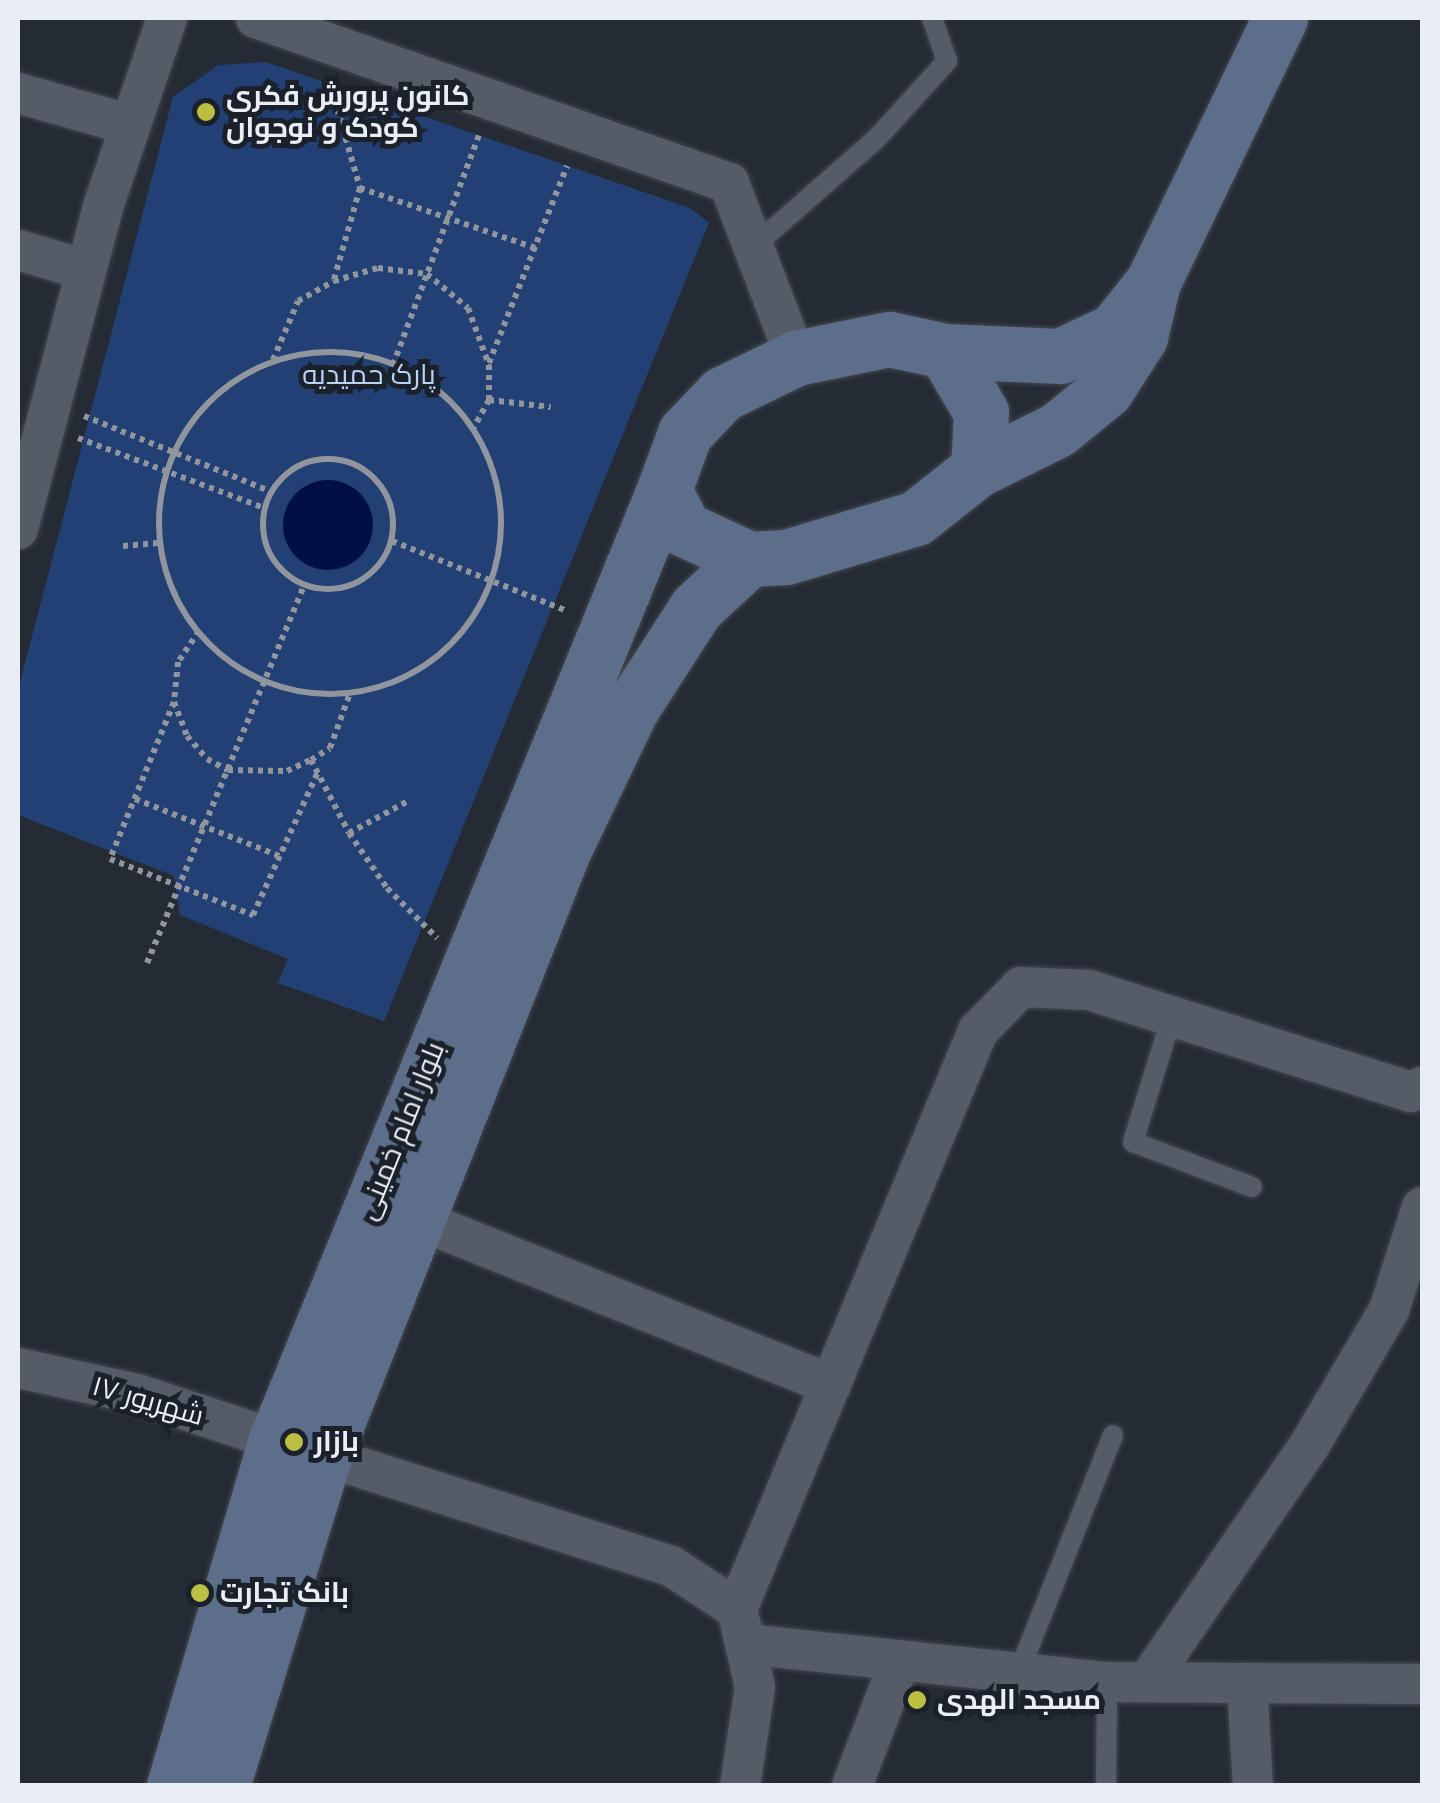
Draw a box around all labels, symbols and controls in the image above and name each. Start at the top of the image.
place label: کانون پرورش فکری کودک و نوجوان [226,79,470,145]
marker: کانون پرورش فکری کودک و نوجوان [195,101,217,123]
park label: پارک حمیدیه [302,358,436,392]
street label: بلوار امام خمینی [350,1037,452,1225]
street label: ۱۷ شهریور [88,1369,208,1433]
place label: بازار [314,1425,359,1459]
marker: بازار [283,1431,305,1453]
place label: بانک تجارت [220,1576,349,1610]
marker: بانک تجارت [189,1582,211,1604]
place label: مسجد الهدی [937,1683,1101,1717]
marker: مسجد الهدی [906,1689,928,1711]

